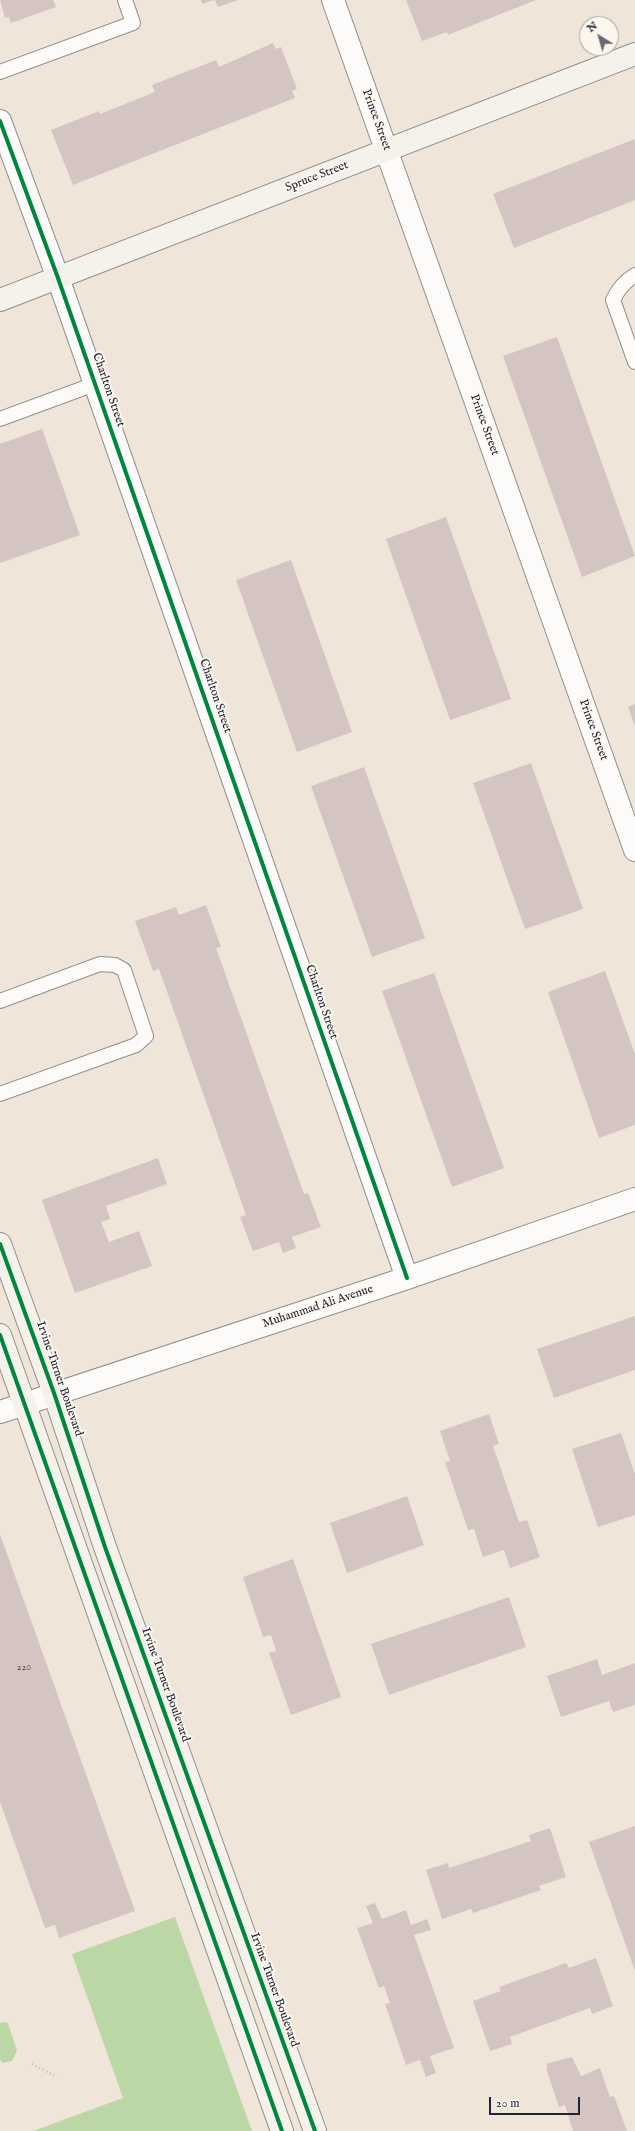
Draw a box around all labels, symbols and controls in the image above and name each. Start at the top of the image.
north arrow [579,16,619,56]
text: N [584,19,600,36]
street label: Prince Street [358,87,394,153]
street label: Spruce Street [283,158,351,196]
street label: Charlton Street [89,351,127,429]
street label: Prince Street [466,392,502,458]
street label: Charlton Street [196,657,234,735]
street label: Prince Street [575,697,611,763]
street label: Charlton Street [302,963,340,1041]
street label: Muhammad Ali Avenue [261,1282,375,1332]
street label: Irvine Turner Boulevard [33,1320,85,1438]
street label: Irvine Turner Boulevard [138,1626,192,1744]
house number: 220 [17,1662,31,1674]
street label: Irvine Turner Boulevard [247,1931,301,2049]
scale bar [491,2089,582,2115]
text: 20 m [496,2096,519,2111]

